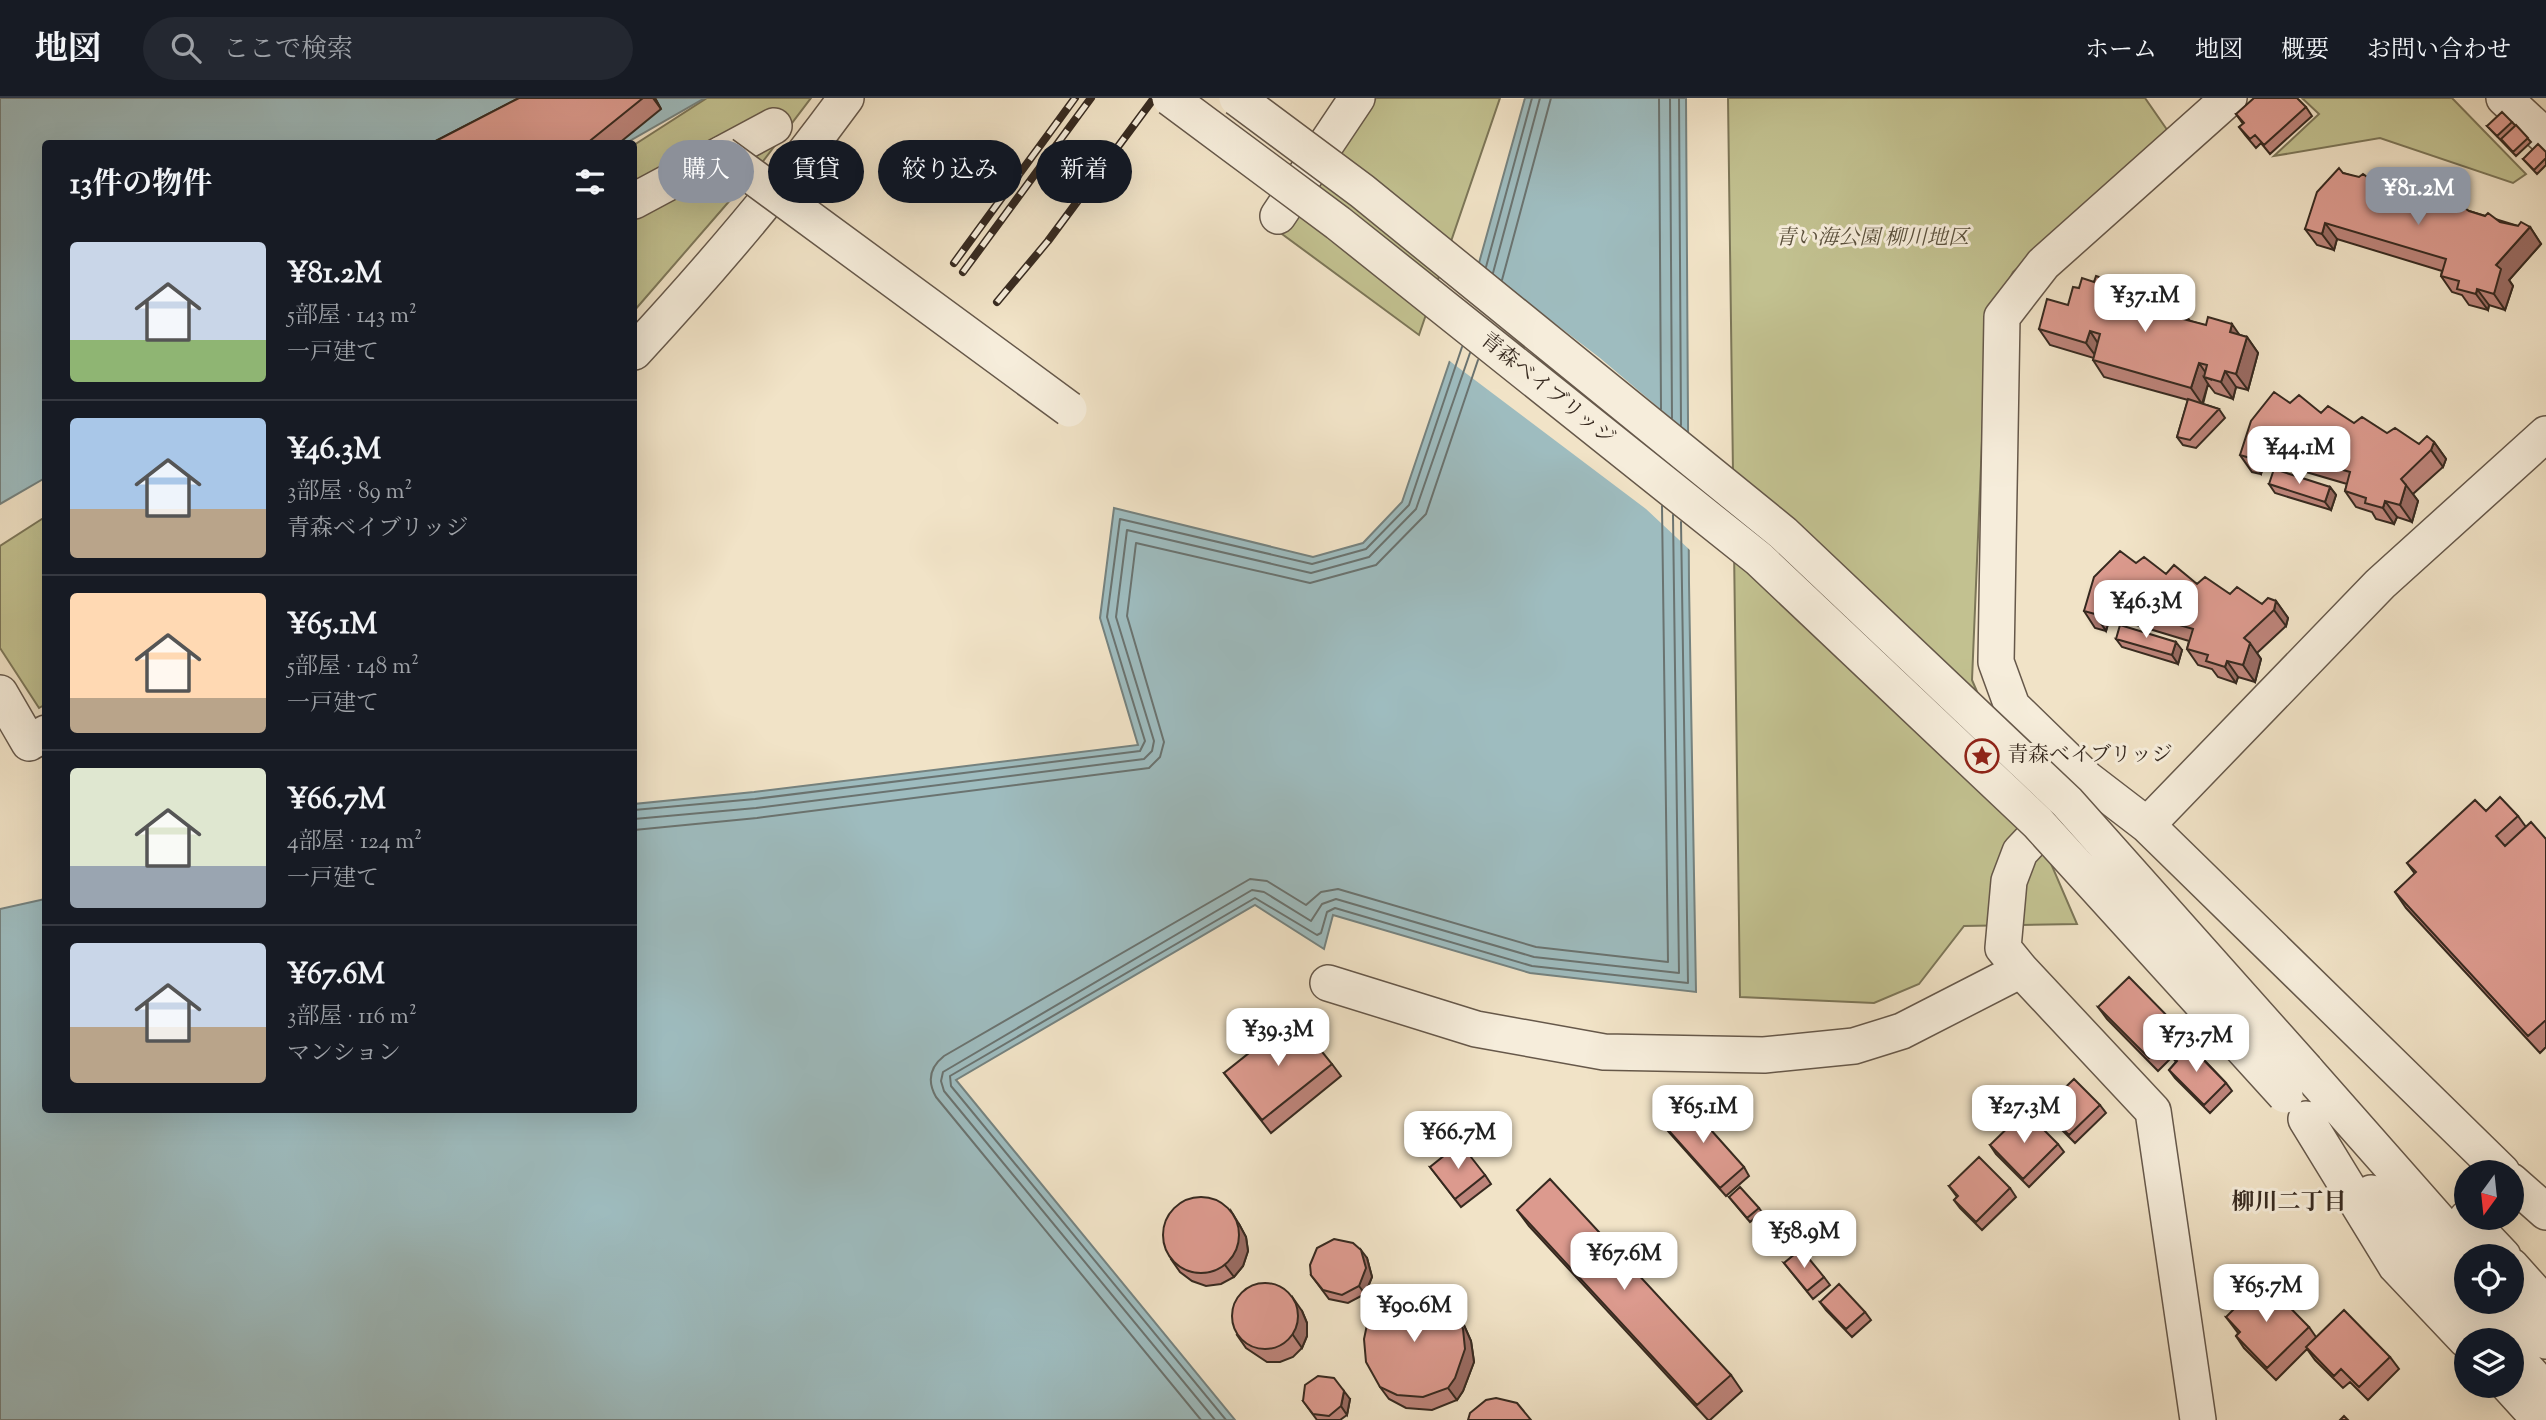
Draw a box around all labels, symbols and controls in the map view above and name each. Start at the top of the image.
search box [143,17,633,80]
text: 地図 [35,27,101,75]
icon: search [167,29,205,67]
text: ここで検索 [223,32,353,69]
text: ホーム [2085,34,2157,68]
text: 地図 [2195,34,2243,68]
text: 概要 [2281,34,2329,68]
text: お問い合わせ [2367,34,2511,68]
chip: 購入 [658,140,754,203]
chip: 賃貸 [768,140,864,203]
chip: 絞り込み [878,140,1022,203]
chip: 新着 [1036,140,1132,203]
icon: filters [571,163,609,201]
text: 13件の物件 [70,164,212,207]
pin: ¥81.2M [2361,167,2475,227]
text: ¥81.2M [2382,173,2454,206]
park label: 青い海公園 柳川地区 [1775,224,1972,254]
text: ¥81.2M [287,253,382,296]
icon: home [126,270,210,354]
pin: ¥37.1M [2088,274,2202,334]
text: ¥37.1M [2110,280,2180,313]
text: 5部屋 · 143 m² [287,300,417,333]
street label: 青森ベイブリッジ [1473,326,1621,454]
text: 一戸建て [287,337,379,370]
pin: ¥44.1M [2242,426,2356,486]
text: ¥46.3M [287,429,381,472]
text: ¥44.1M [2263,432,2335,465]
icon: home [126,446,210,530]
text: 3部屋 · 89 m² [287,476,412,509]
text: 青森ベイブリッジ [287,513,468,546]
pin: ¥46.3M [2089,580,2203,640]
text: ¥46.3M [2110,586,2182,619]
text: ¥65.1M [287,604,377,647]
icon: home [126,621,210,705]
text: 5部屋 · 148 m² [287,651,419,684]
text: 一戸建て [287,688,379,721]
place icon: 青森ベイブリッジ [1963,737,2001,775]
place label: 青森ベイブリッジ [2007,741,2173,771]
text: ¥66.7M [287,779,386,822]
icon: home [126,796,210,880]
text: 4部屋 · 124 m² [287,826,422,859]
text: 一戸建て [287,863,379,896]
text: ¥67.6M [287,954,385,997]
icon: home [126,971,210,1055]
text: 3部屋 · 116 m² [287,1001,417,1034]
pin: ¥39.3M [1221,1009,1335,1068]
text: ¥39.3M [1242,1014,1314,1047]
pin: ¥73.7M [2139,1014,2253,1074]
text: ¥73.7M [2159,1020,2233,1053]
text: マンション [287,1038,401,1071]
pin: ¥65.1M [1646,1086,1760,1145]
pin: ¥27.3M [1967,1086,2081,1145]
text: ¥65.1M [1668,1091,1738,1124]
text: ¥27.3M [1988,1091,2060,1124]
pin: ¥66.7M [1401,1112,1515,1171]
text: ¥66.7M [1420,1117,1496,1150]
north arrow [2454,1160,2524,1230]
map controls [2454,1160,2524,1398]
district label: 柳川二丁目 [2232,1187,2347,1220]
pin: ¥58.9M [1747,1210,1861,1270]
text: ¥58.9M [1768,1216,1840,1249]
pin: ¥67.6M [1567,1232,1681,1292]
text: ¥67.6M [1586,1238,1662,1271]
button: locate [2454,1244,2524,1314]
pin: ¥65.7M [2209,1264,2323,1324]
text: ¥65.7M [2230,1270,2302,1303]
pin: ¥90.6M [1357,1284,1471,1344]
text: ¥90.6M [1376,1290,1452,1323]
button: layers [2454,1328,2524,1398]

